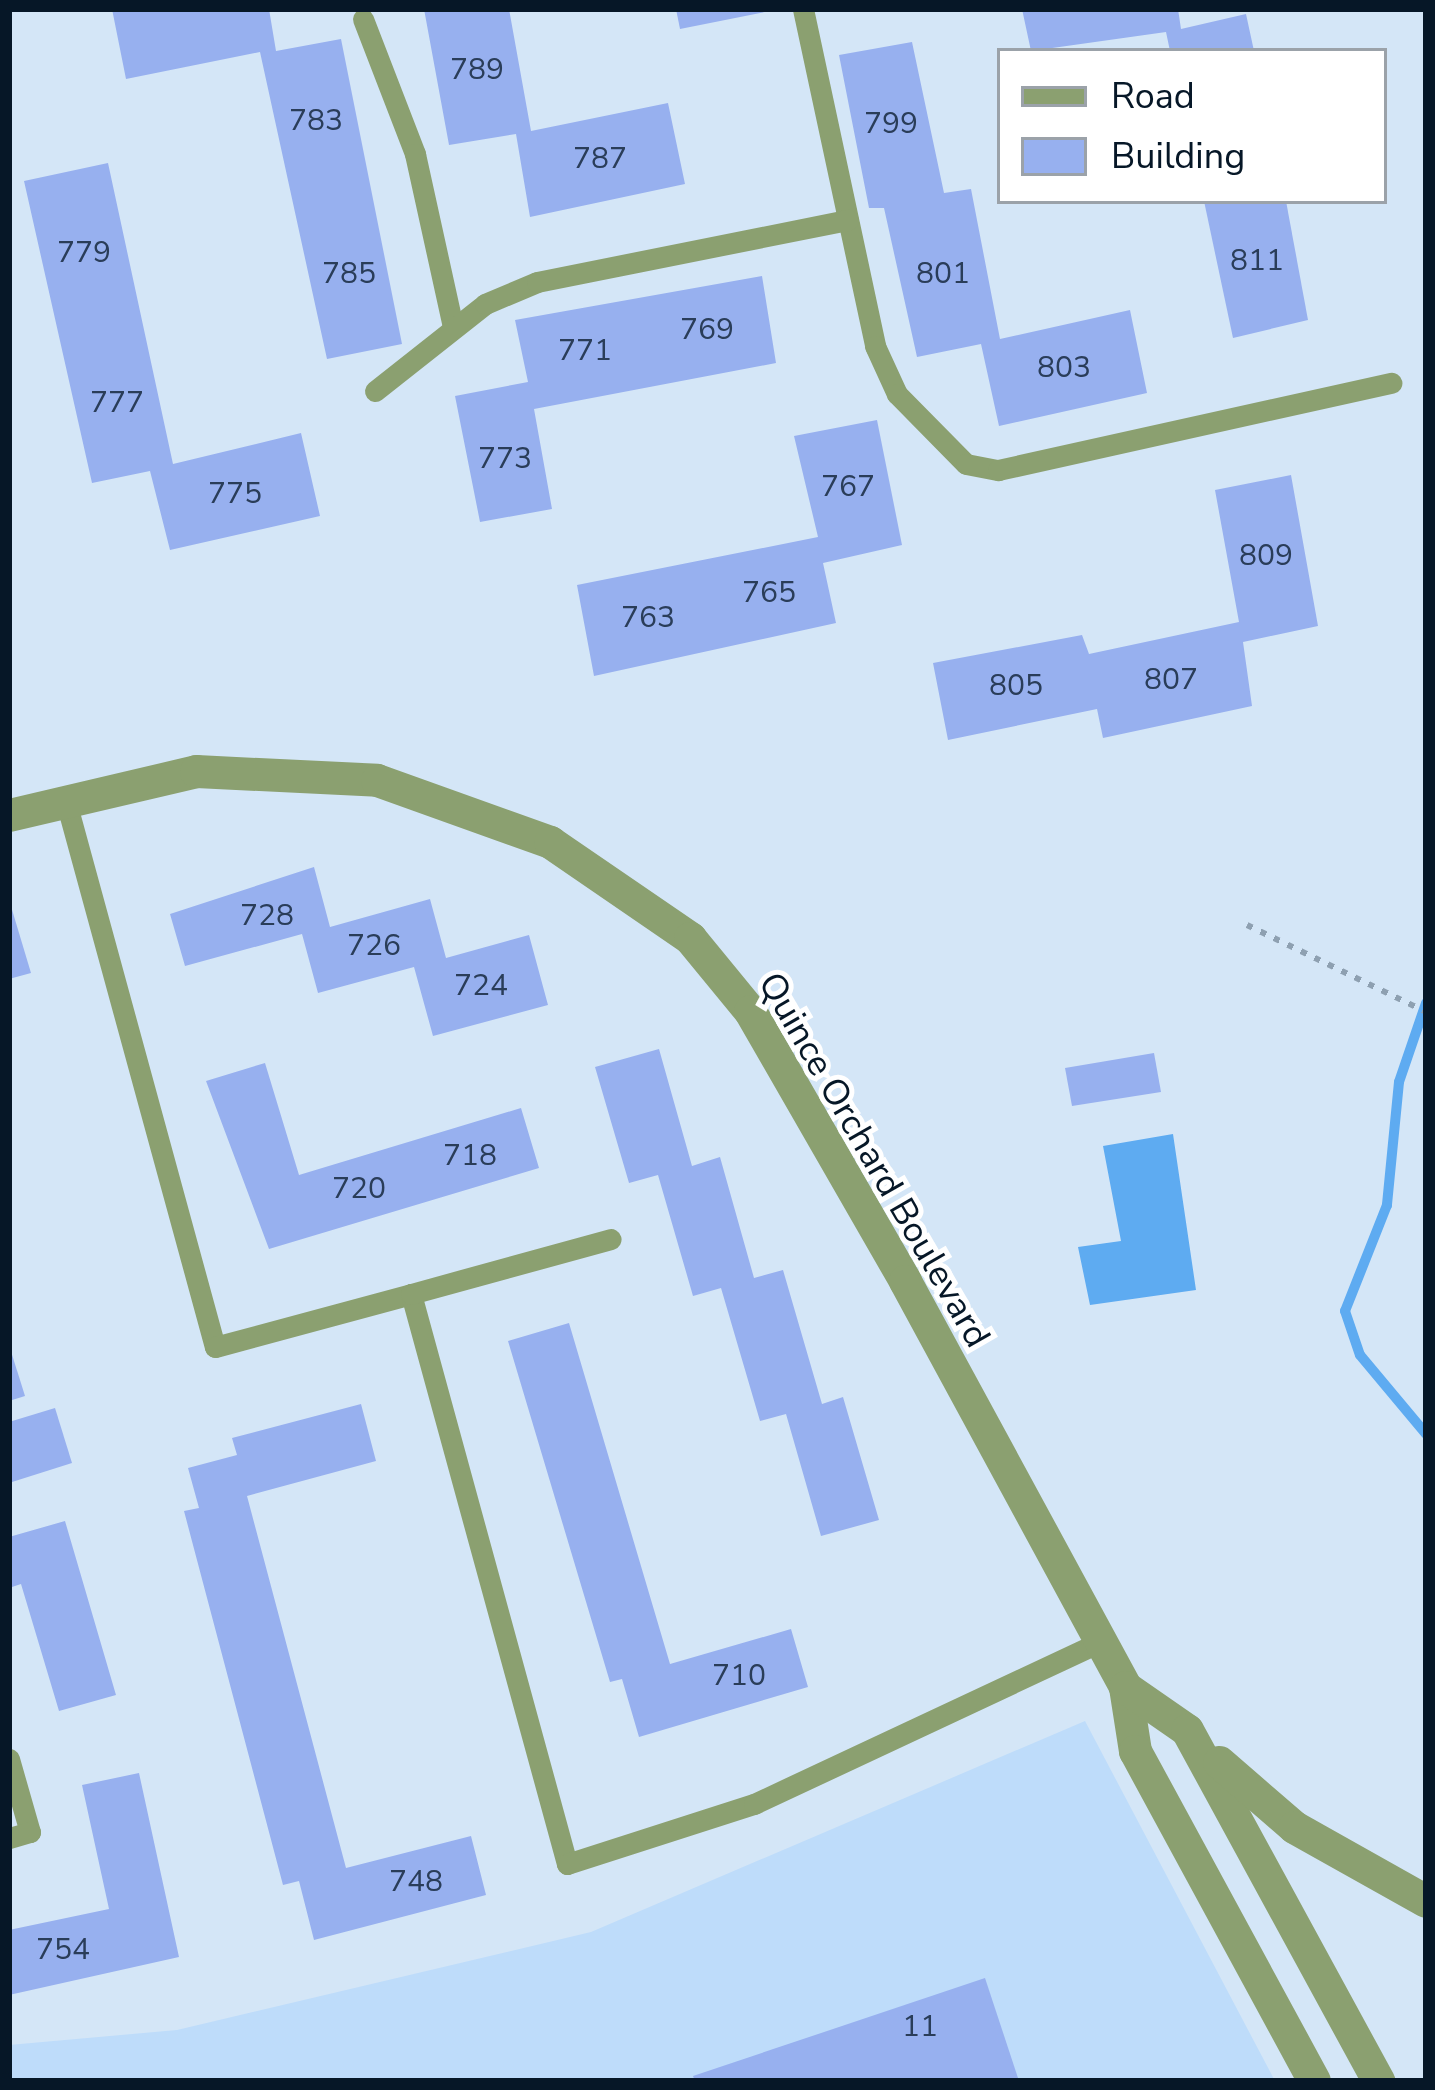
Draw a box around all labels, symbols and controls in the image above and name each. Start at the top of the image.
legend [997,48,1387,204]
house number: 789 [450,52,504,88]
text: Road [1111,72,1195,121]
house number: 783 [289,103,343,139]
house number: 799 [864,106,918,142]
text: Building [1111,132,1245,181]
house number: 787 [573,141,627,177]
house number: 779 [57,235,111,271]
house number: 811 [1230,243,1284,279]
house number: 785 [322,256,376,292]
house number: 801 [916,256,970,292]
house number: 769 [680,312,734,348]
house number: 771 [558,333,612,369]
house number: 803 [1037,350,1091,386]
house number: 777 [90,385,144,421]
house number: 773 [478,441,532,477]
house number: 767 [821,469,875,505]
house number: 775 [208,476,262,512]
house number: 809 [1239,538,1293,574]
house number: 765 [742,575,796,611]
house number: 763 [621,600,675,636]
house number: 807 [1144,662,1198,698]
house number: 805 [989,668,1043,704]
house number: 728 [240,898,294,934]
house number: 726 [347,928,401,964]
street label: Quince Orchard Boulevard [749,965,999,1355]
house number: 724 [454,968,508,1004]
house number: 718 [443,1138,497,1174]
house number: 720 [332,1171,386,1207]
house number: 710 [712,1658,766,1694]
house number: 748 [389,1864,443,1900]
house number: 754 [36,1932,90,1968]
house number: 11 [902,2009,938,2045]

